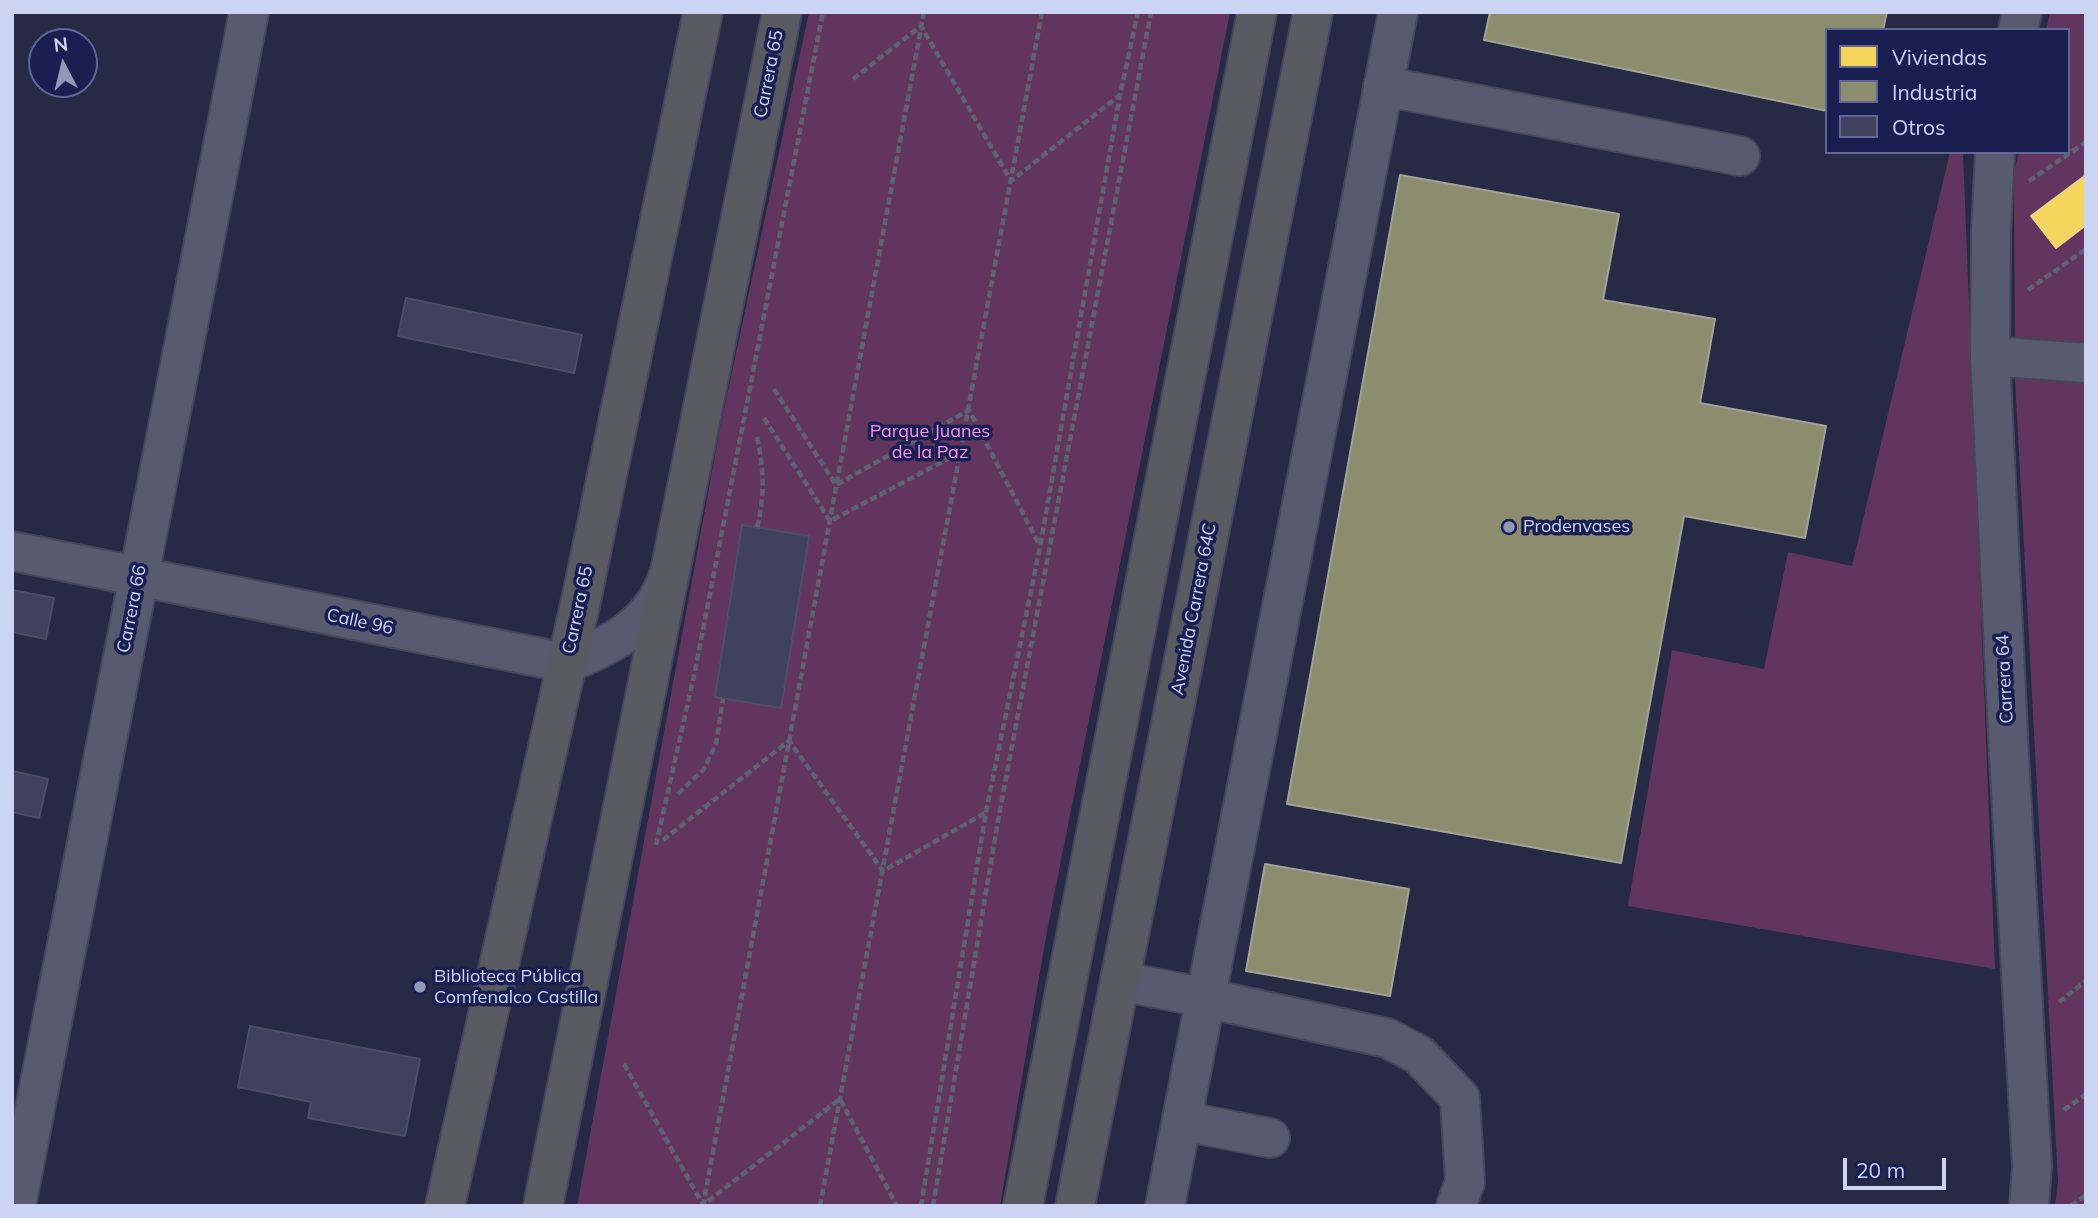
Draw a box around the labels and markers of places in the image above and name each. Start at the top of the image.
place label: Prodenvases [1523,516,1630,538]
marker: Prodenvases [1501,519,1517,535]
place label: Biblioteca Pública Comfenalco Castilla [434,966,598,1009]
marker: Biblioteca Pública Comfenalco Castilla [412,979,428,995]

